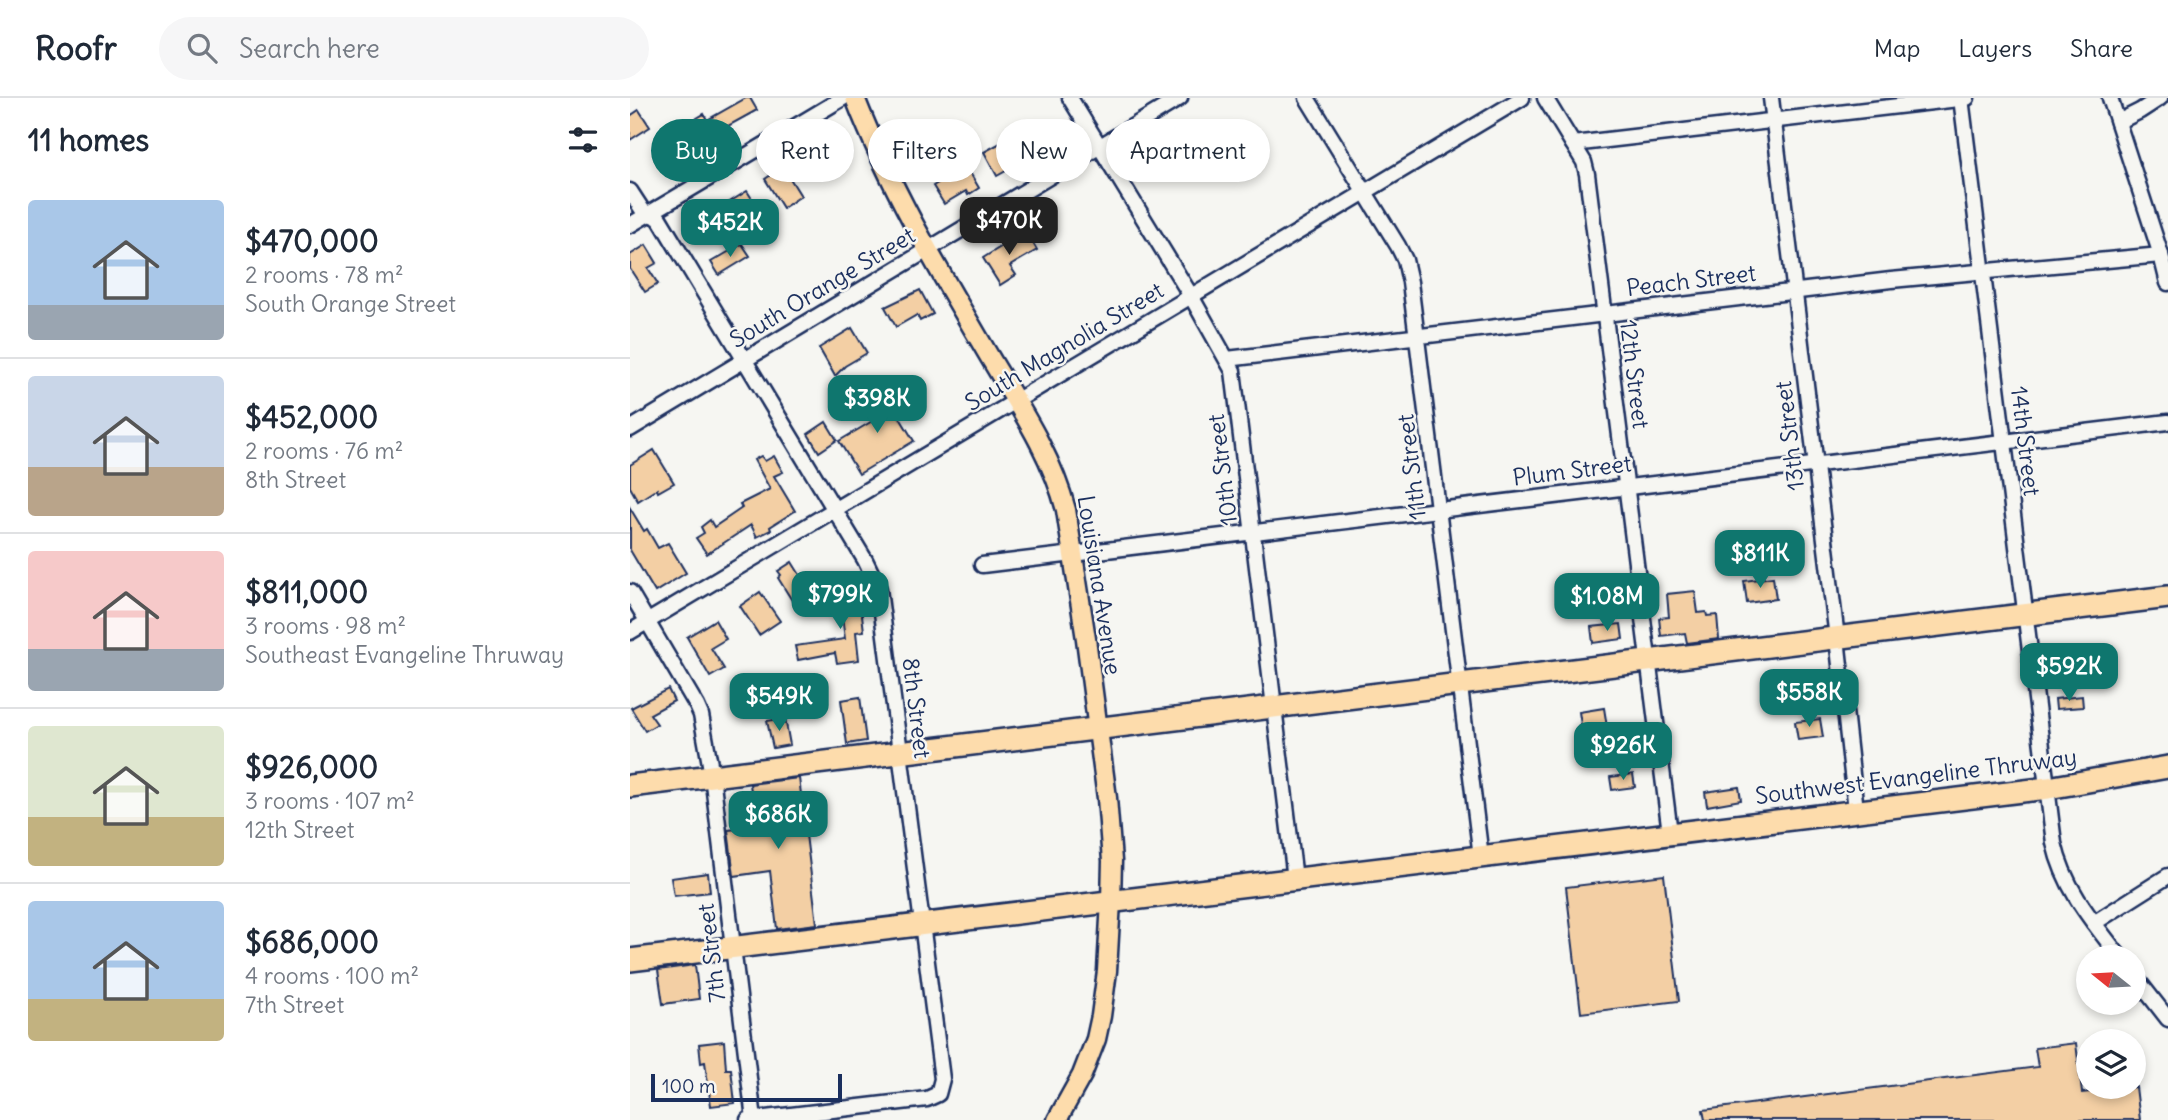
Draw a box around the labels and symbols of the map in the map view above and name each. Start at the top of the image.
pin: $470K [960,198,1058,257]
pin: $452K [681,200,779,259]
street label: South Orange Street [724,220,920,354]
street label: Peach Street [1625,258,1758,302]
street label: South Magnolia Street [959,275,1169,417]
street label: 12th Street [1614,318,1656,430]
pin: $398K [828,376,926,435]
street label: 13th Street [1768,379,1810,492]
street label: 14th Street [2005,384,2047,498]
street label: 10th Street [1201,412,1243,527]
street label: 11th Street [1390,412,1432,521]
street label: Plum Street [1511,448,1633,492]
street label: Louisiana Avenue [1071,493,1129,677]
pin: $811K [1711,531,1809,590]
pin: $799K [791,572,889,631]
pin: $1.08M [1550,574,1664,633]
pin: $592K [2020,644,2118,703]
street label: 8th Street [896,656,938,760]
pin: $558K [1760,670,1858,729]
pin: $549K [730,674,828,733]
pin: $926K [1574,722,1672,782]
street label: Southwest Evangeline Thruway [1753,742,2079,810]
pin: $686K [729,792,827,851]
street label: 7th Street [691,902,731,1004]
north arrow [2076,945,2146,1015]
scale bar [651,1071,842,1103]

